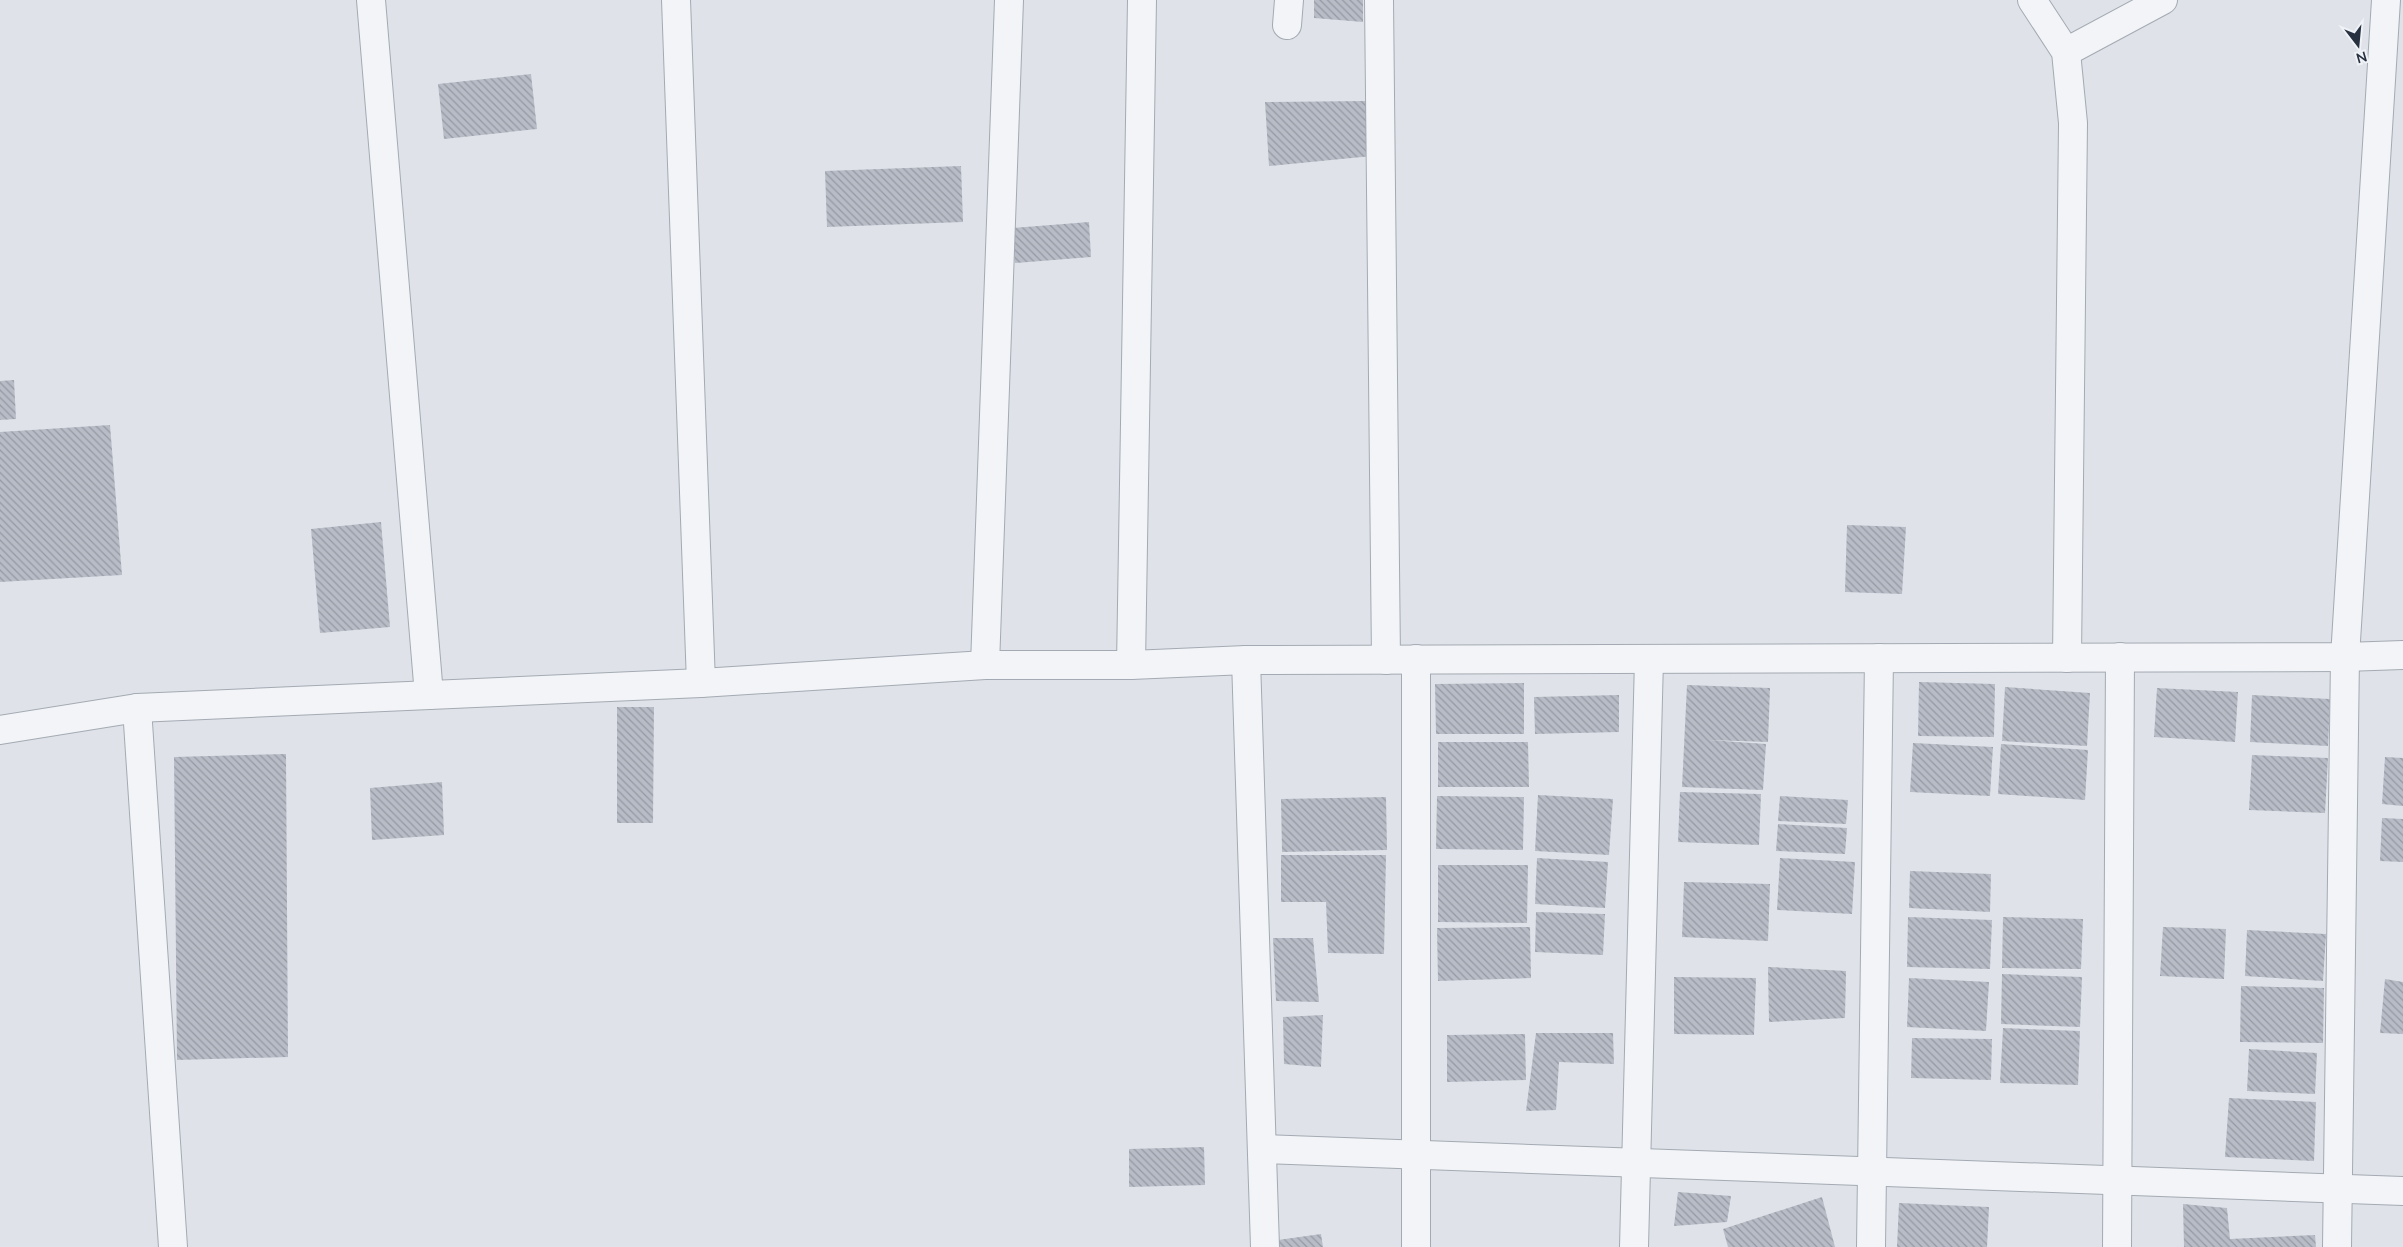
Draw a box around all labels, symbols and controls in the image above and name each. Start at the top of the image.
north arrow [2333,20,2383,70]
text: N [2354,46,2369,68]

